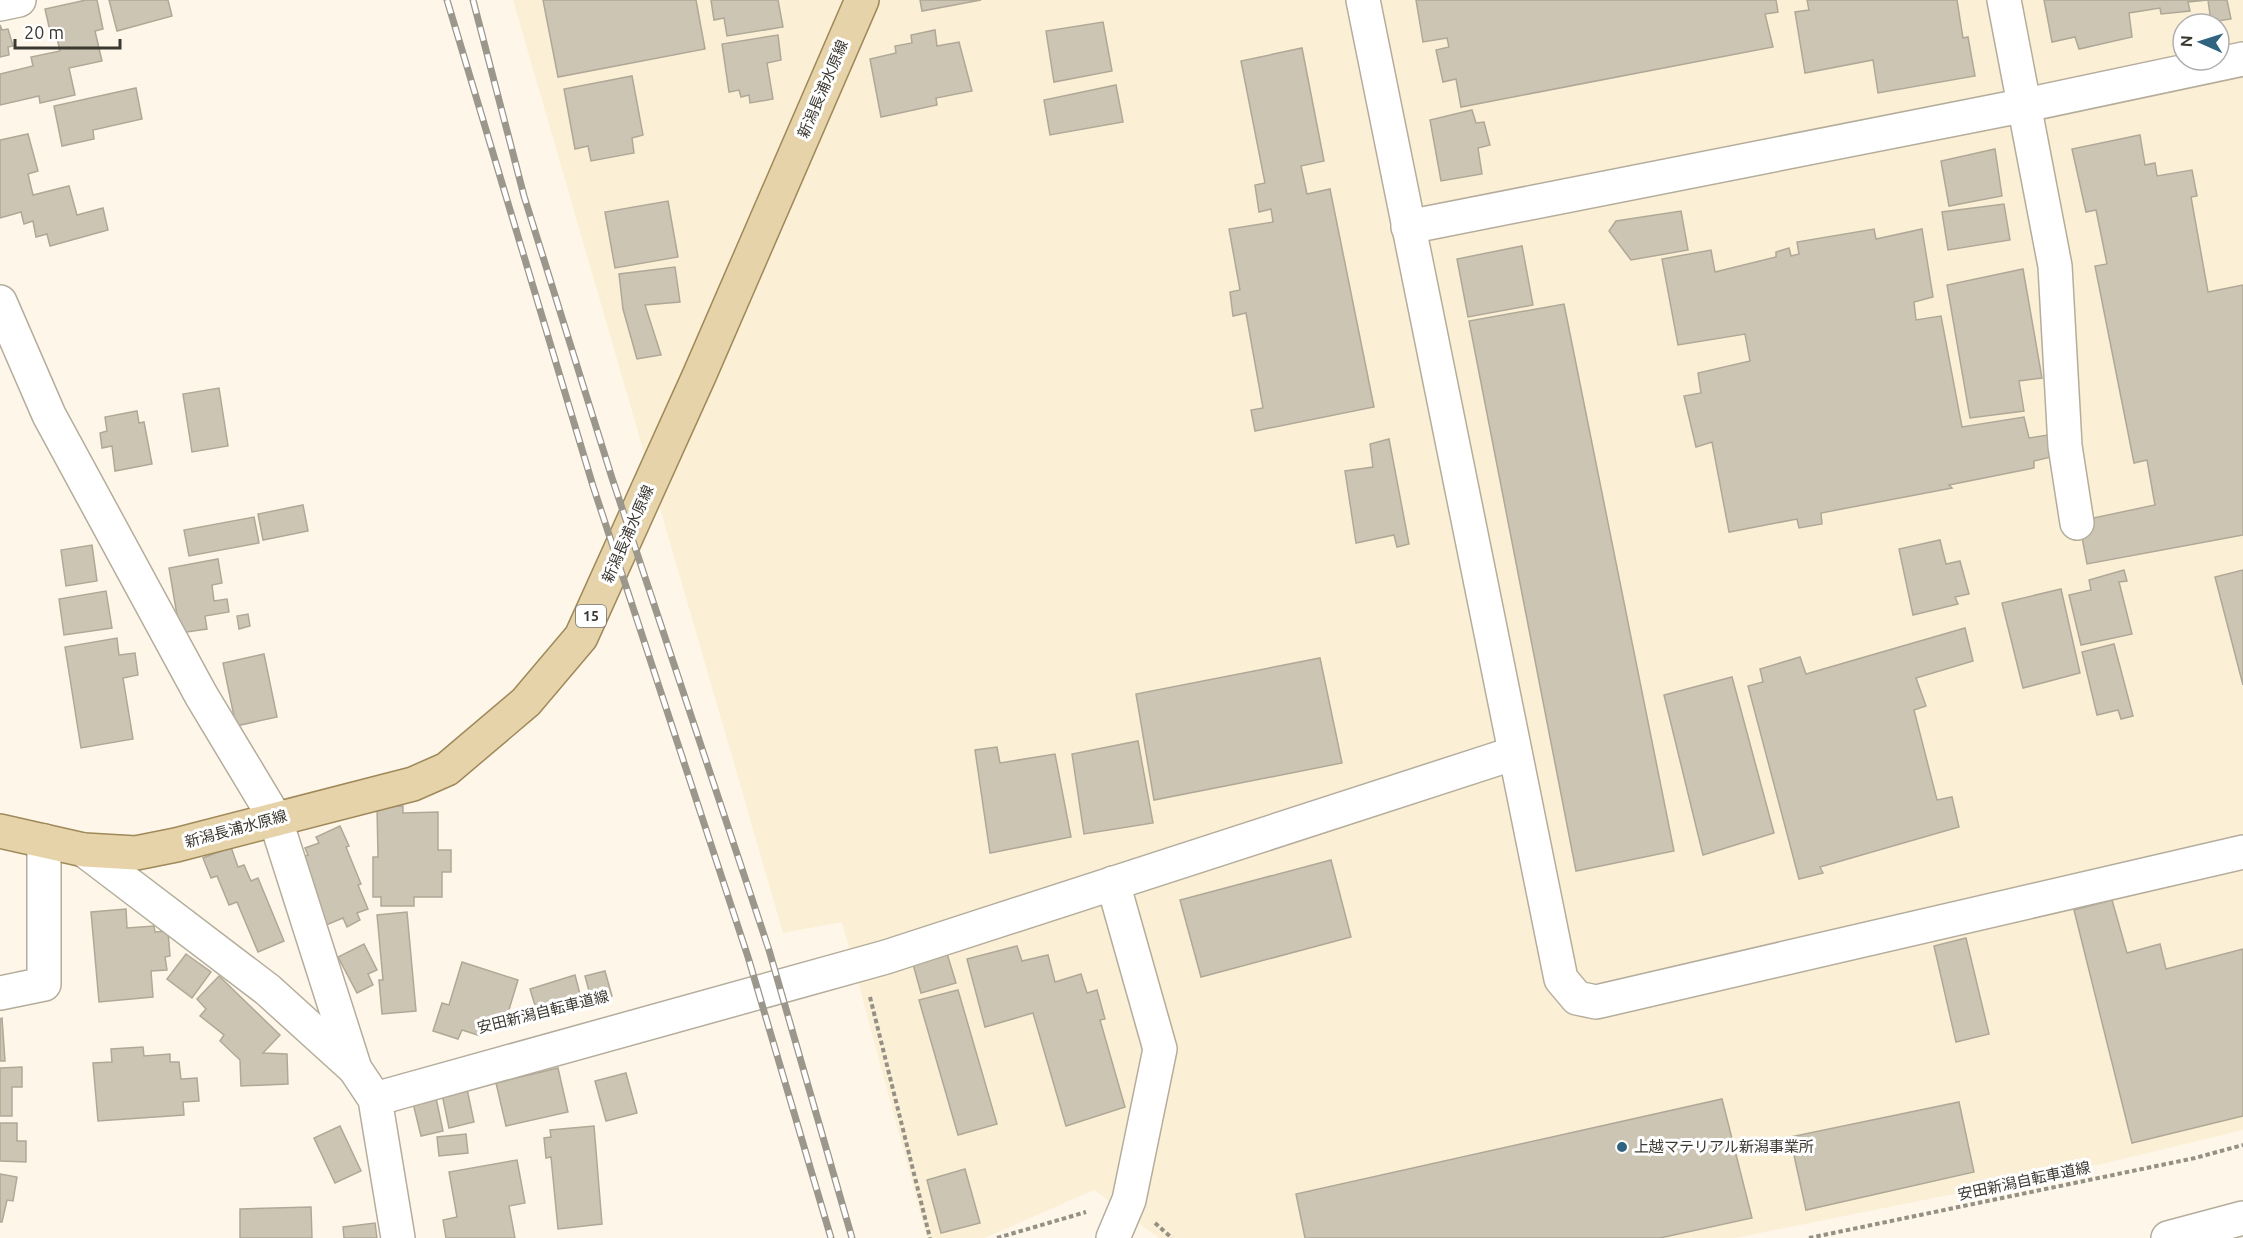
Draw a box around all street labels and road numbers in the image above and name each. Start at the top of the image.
street label: 新潟長浦水原線 [794,37,851,140]
street label: 新潟長浦水原線 [598,482,657,585]
road number: 15 [576,605,606,627]
street label: 新潟長浦水原線 [183,807,289,850]
street label: 安田新潟自転車道線 [475,987,610,1036]
street label: 安田新潟自転車道線 [1956,1158,2092,1203]

